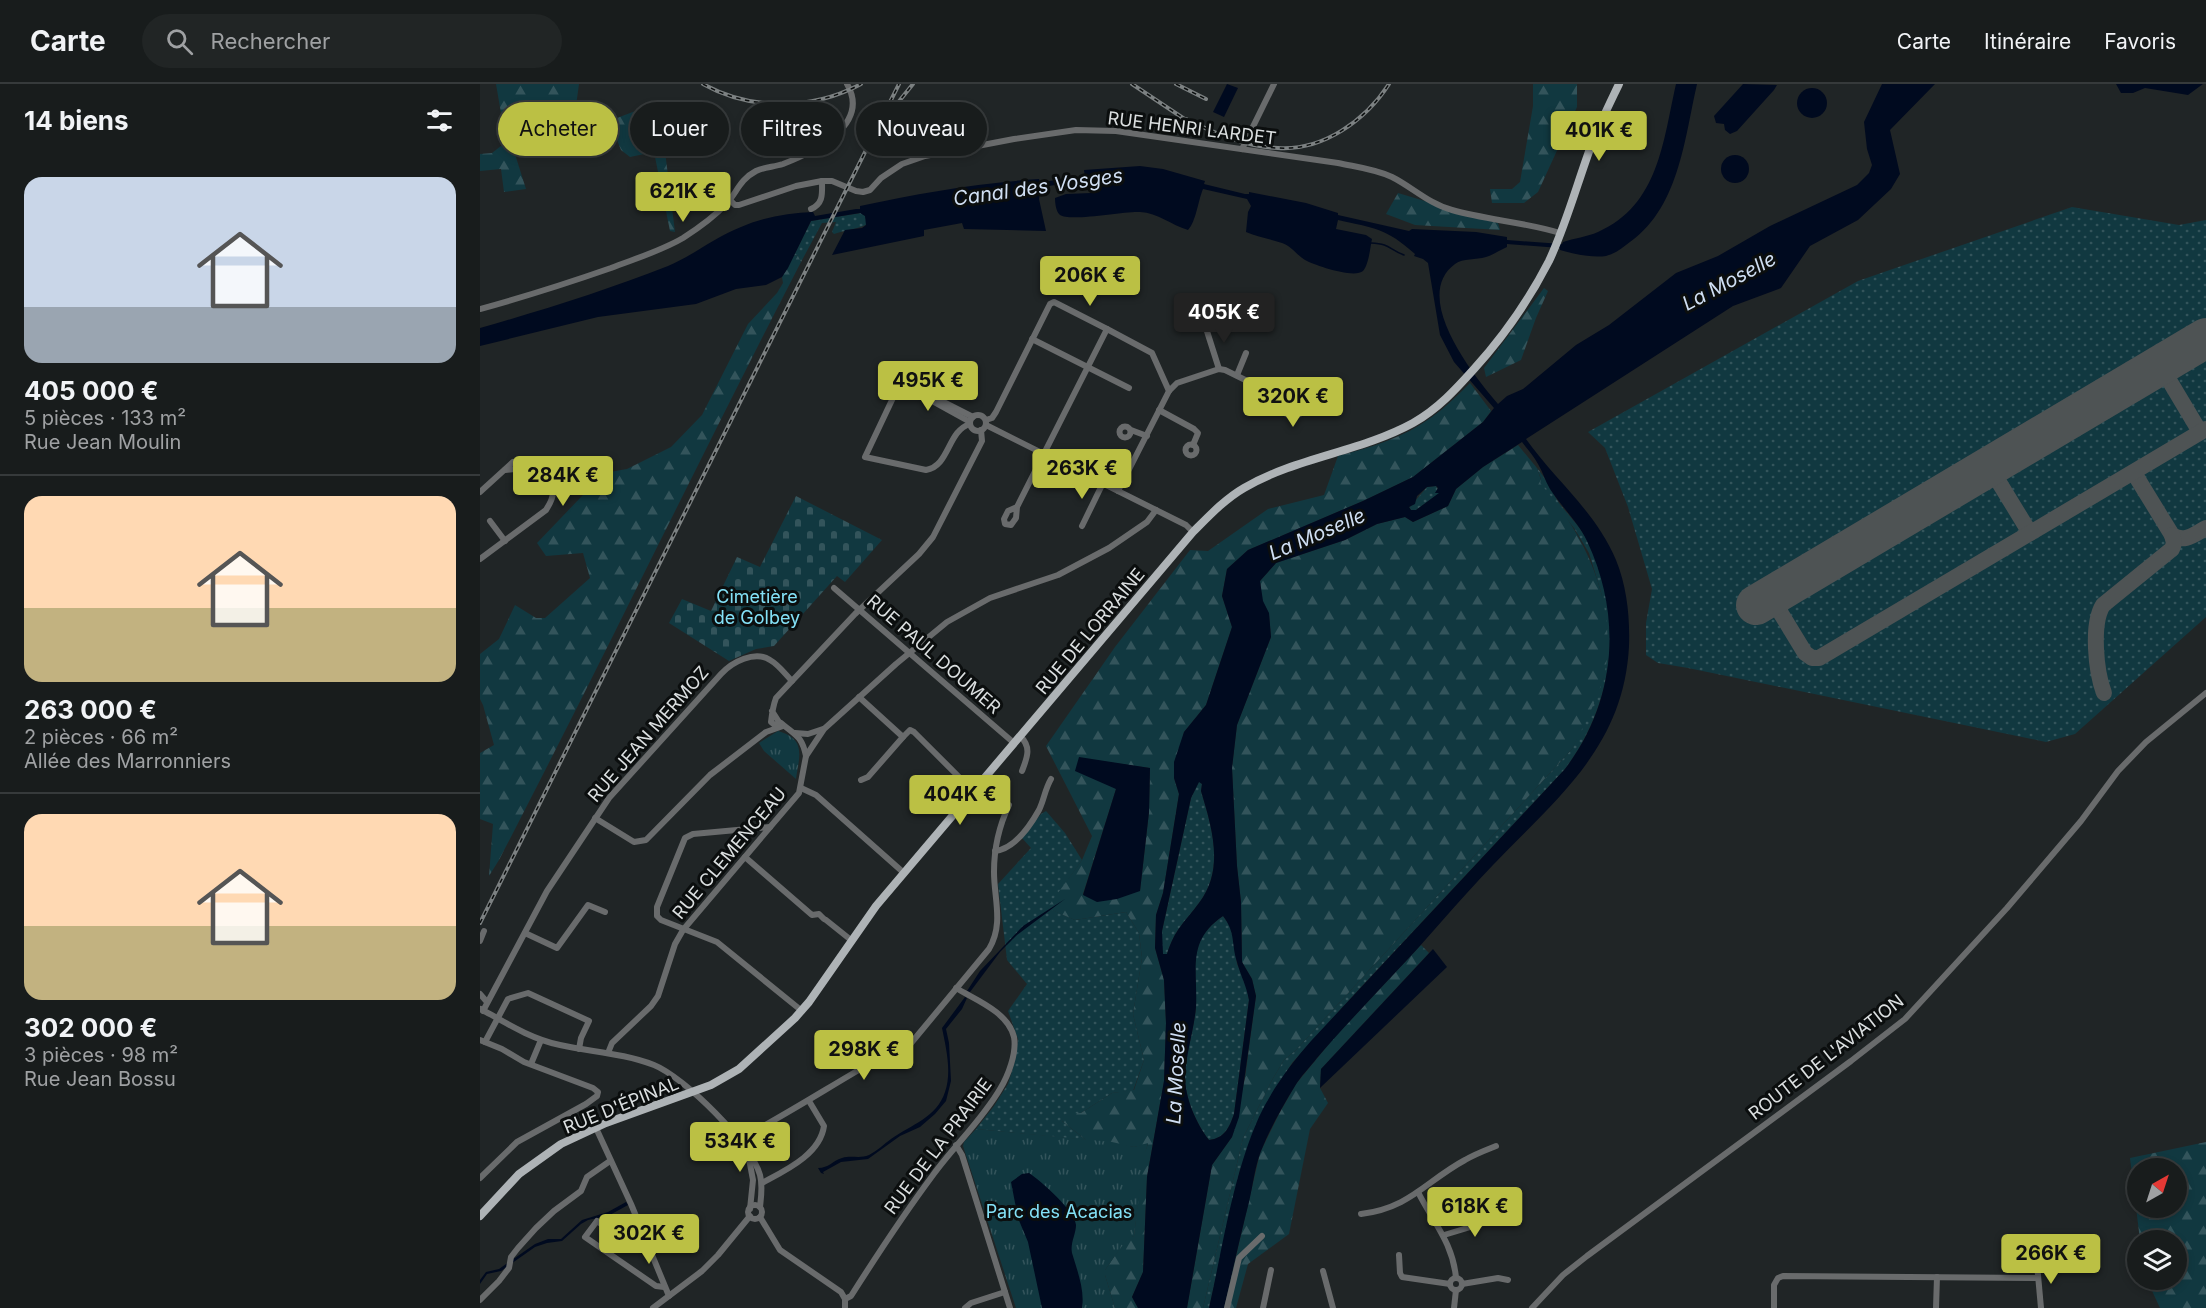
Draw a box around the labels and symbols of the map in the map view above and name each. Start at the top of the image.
street label: RUE HENRI LARDET [1106,107,1278,149]
pin: 401K € [1550,111,1648,162]
water label: Canal des Vosges [952,163,1124,211]
pin: 621K € [634,172,732,223]
water label: La Moselle [1678,246,1780,316]
pin: 206K € [1041,256,1139,307]
pin: 405K € [1175,293,1273,344]
pin: 495K € [879,361,977,412]
pin: 320K € [1244,377,1342,428]
pin: 263K € [1033,449,1131,500]
pin: 284K € [514,456,612,507]
water label: La Moselle [1265,503,1369,565]
street label: RUE DE LORRAINE [1031,564,1149,698]
park label: Cimetière de Golbey [714,586,800,628]
street label: RUE PAUL DOUMER [863,590,1006,718]
street label: RUE JEAN MERMOZ [583,662,713,806]
pin: 404K € [911,775,1009,826]
street label: RUE CLEMENCEAU [668,783,790,923]
street label: ROUTE DE L'AVIATION [1744,990,1908,1124]
water label: La Moselle [1161,1021,1191,1125]
pin: 298K € [815,1030,913,1081]
street label: RUE D'ÉPINAL [560,1071,682,1138]
street label: RUE DE LA PRAIRIE [880,1074,996,1218]
pin: 534K € [691,1122,789,1173]
north arrow [2127,1158,2187,1218]
pin: 618K € [1426,1187,1524,1238]
park label: Parc des Acacias [986,1201,1132,1222]
pin: 302K € [600,1214,698,1265]
pin: 266K € [2002,1234,2100,1285]

